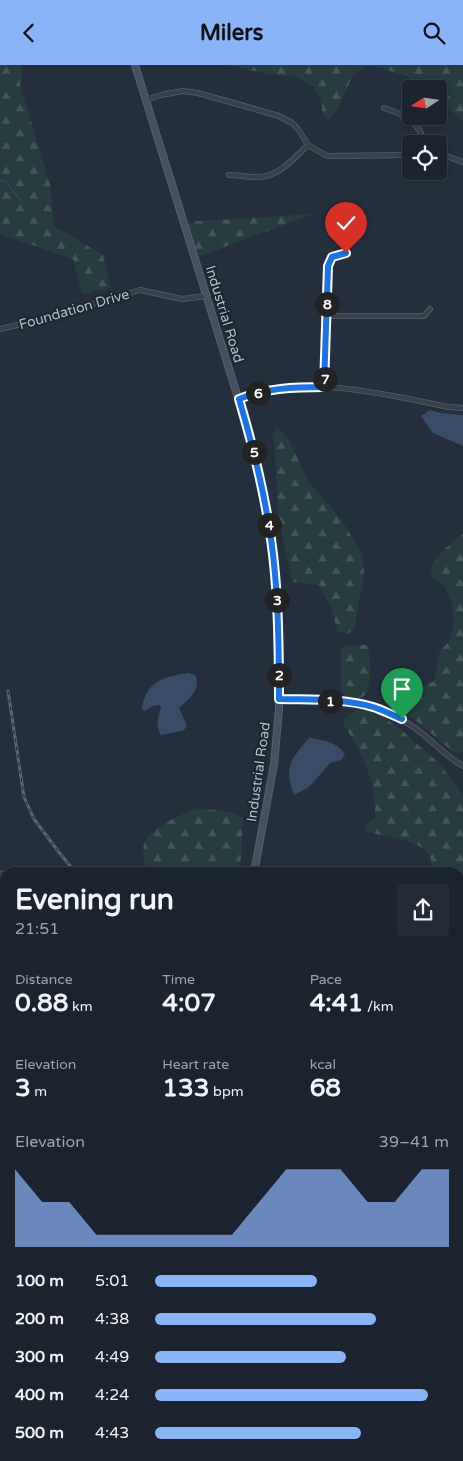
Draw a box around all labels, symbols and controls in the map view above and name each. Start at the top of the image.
icon: back [15,19,43,47]
icon: search [420,19,448,47]
text: Milers [200,20,263,46]
north arrow [402,80,448,125]
map controls [402,80,447,180]
button: locate [402,135,447,180]
pin [325,202,367,253]
icon: check [332,209,360,237]
street label: Industrial Road [202,263,247,365]
street label: Foundation Drive [17,286,131,333]
pin: 8 [314,291,340,317]
text: 8 [323,296,332,313]
pin: 7 [312,367,338,391]
text: 7 [321,371,330,388]
pin: 6 [246,381,270,405]
text: 6 [254,385,263,402]
pin: 5 [242,439,266,465]
text: 5 [250,444,259,461]
pin: 4 [256,513,282,537]
text: 4 [265,517,274,534]
pin: 3 [264,587,290,613]
text: 3 [273,592,282,609]
pin: 2 [266,663,292,687]
text: 2 [275,667,284,684]
pin [381,668,423,719]
icon: arrive [388,675,416,703]
pin: 1 [318,689,342,713]
text: 1 [326,693,335,710]
street label: Industrial Road [243,721,274,823]
text: Evening run [15,883,174,917]
button: share [397,884,449,936]
text: 21:51 [15,919,59,939]
text: Distance [15,971,73,988]
text: Time [162,971,195,988]
text: Pace [310,971,342,988]
text: 0.88 [15,988,68,1018]
text: 4:07 [162,988,216,1018]
text: 4:41 [310,988,363,1018]
text: km [68,998,93,1015]
text: /km [363,998,394,1015]
text: Elevation [15,1056,76,1073]
text: Heart rate [162,1056,229,1073]
text: kcal [310,1056,336,1073]
text: 3 [15,1073,31,1103]
text: 133 [162,1073,209,1103]
text: 68 [310,1073,341,1103]
text: m [31,1083,47,1100]
text: bpm [209,1083,244,1100]
text: Elevation [15,1132,85,1152]
text: 39–41 m [379,1132,449,1152]
text: 100 m [15,1271,64,1291]
text: 5:01 [95,1271,129,1291]
text: 200 m [15,1309,64,1329]
text: 4:38 [95,1309,129,1329]
text: 300 m [15,1347,64,1367]
text: 4:49 [95,1347,129,1367]
text: 400 m [15,1385,64,1405]
text: 4:24 [95,1385,129,1405]
text: 500 m [15,1423,64,1443]
text: 4:43 [95,1423,129,1443]

